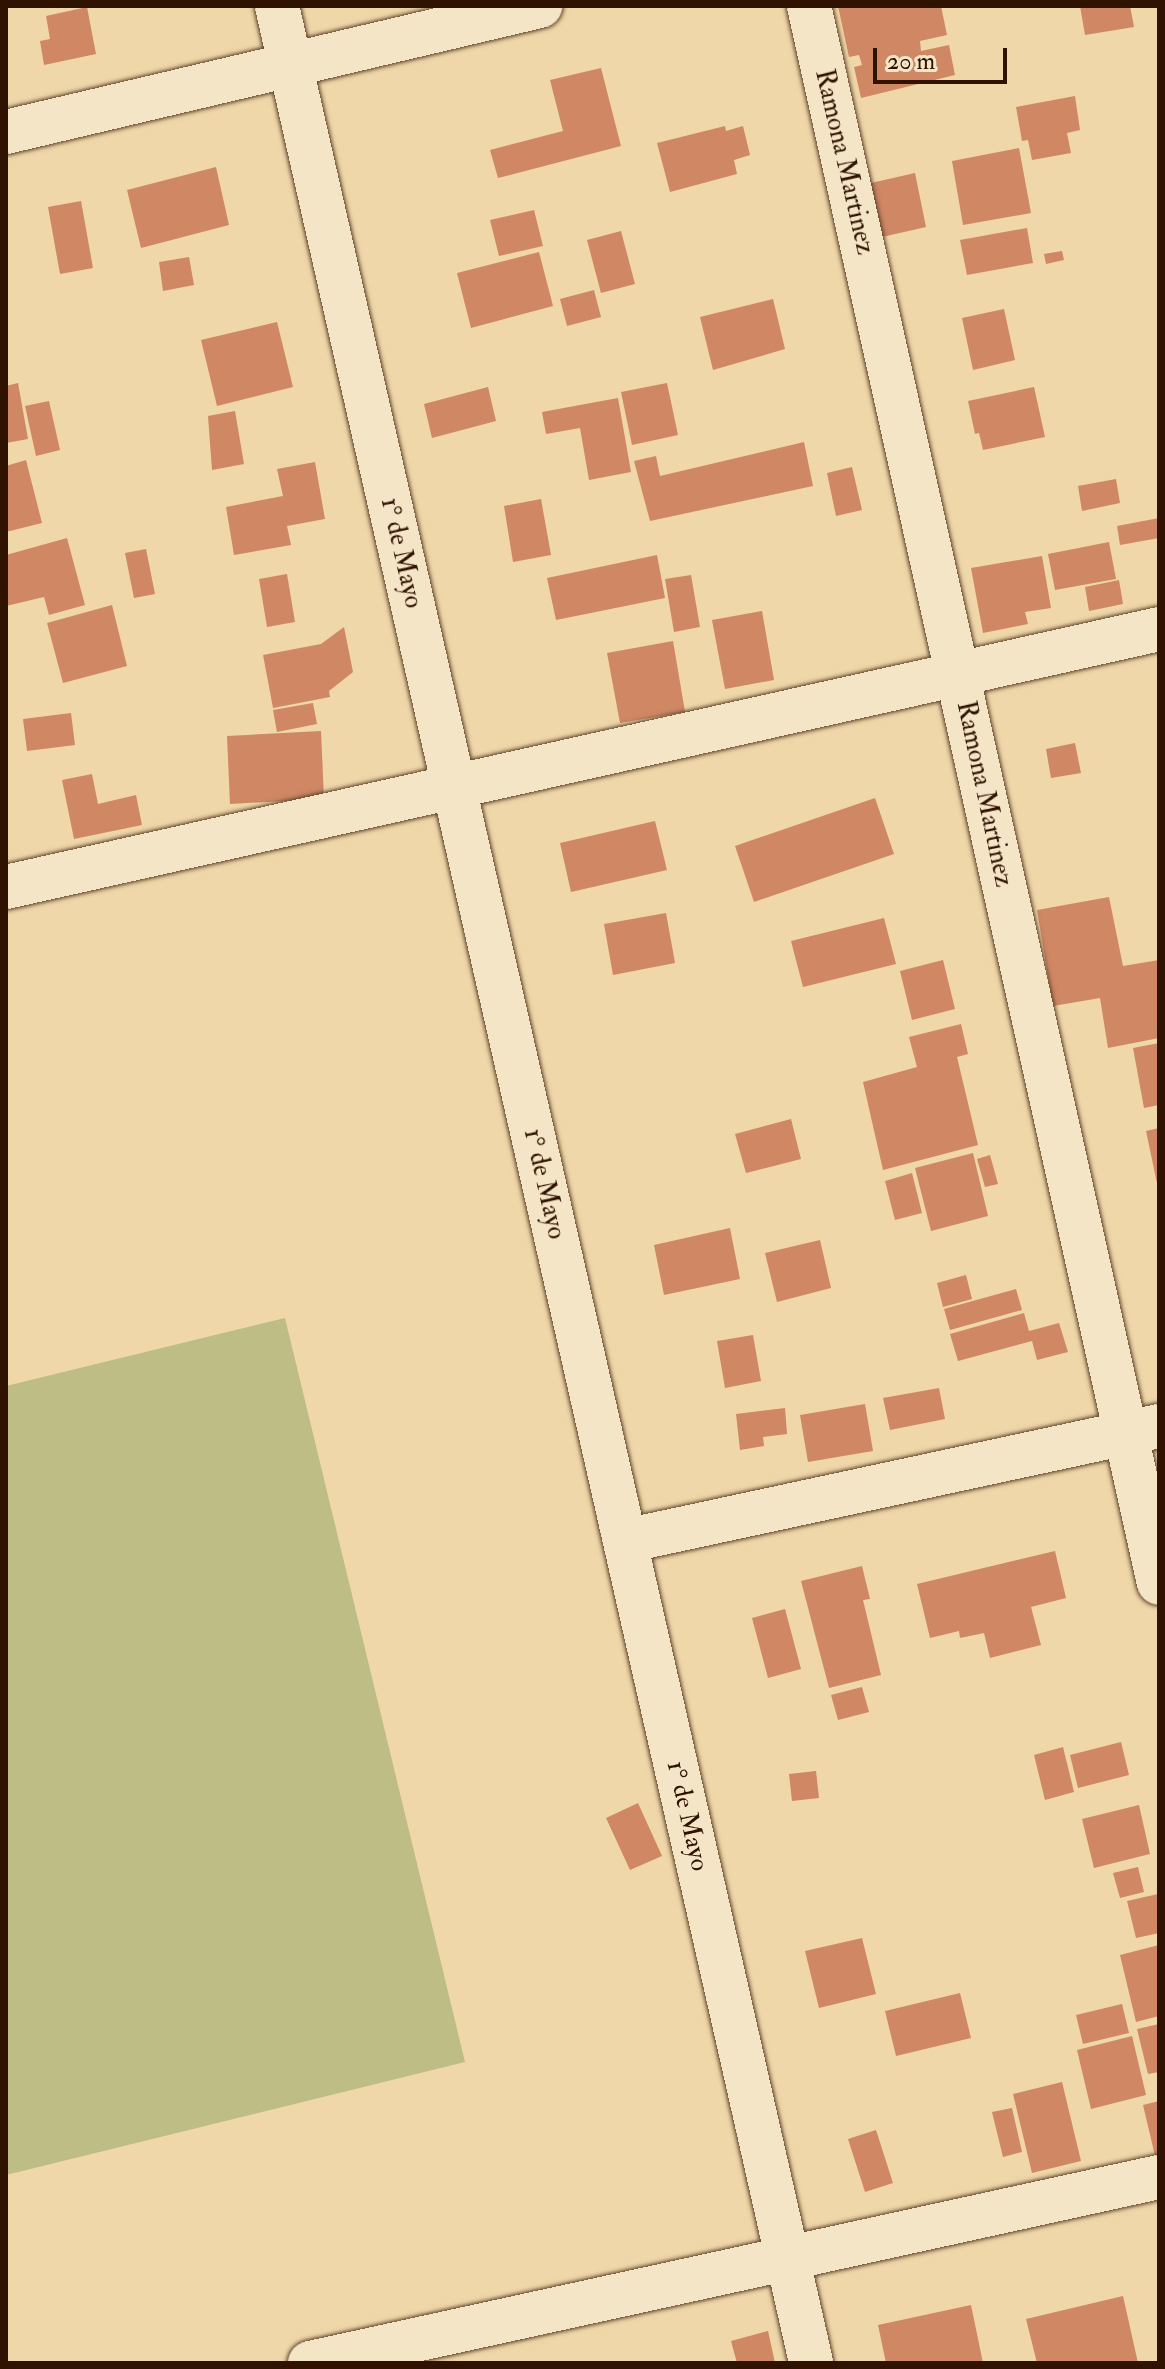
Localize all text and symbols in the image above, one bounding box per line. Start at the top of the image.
scale bar [877,32,1011,82]
text: 20 m [887,46,935,77]
street label: Ramona Martinez [808,66,880,258]
street label: 1° de Mayo [373,495,429,611]
street label: Ramona Martinez [949,698,1019,890]
street label: 1° de Mayo [516,1126,572,1242]
street label: 1° de Mayo [659,1758,715,1874]

